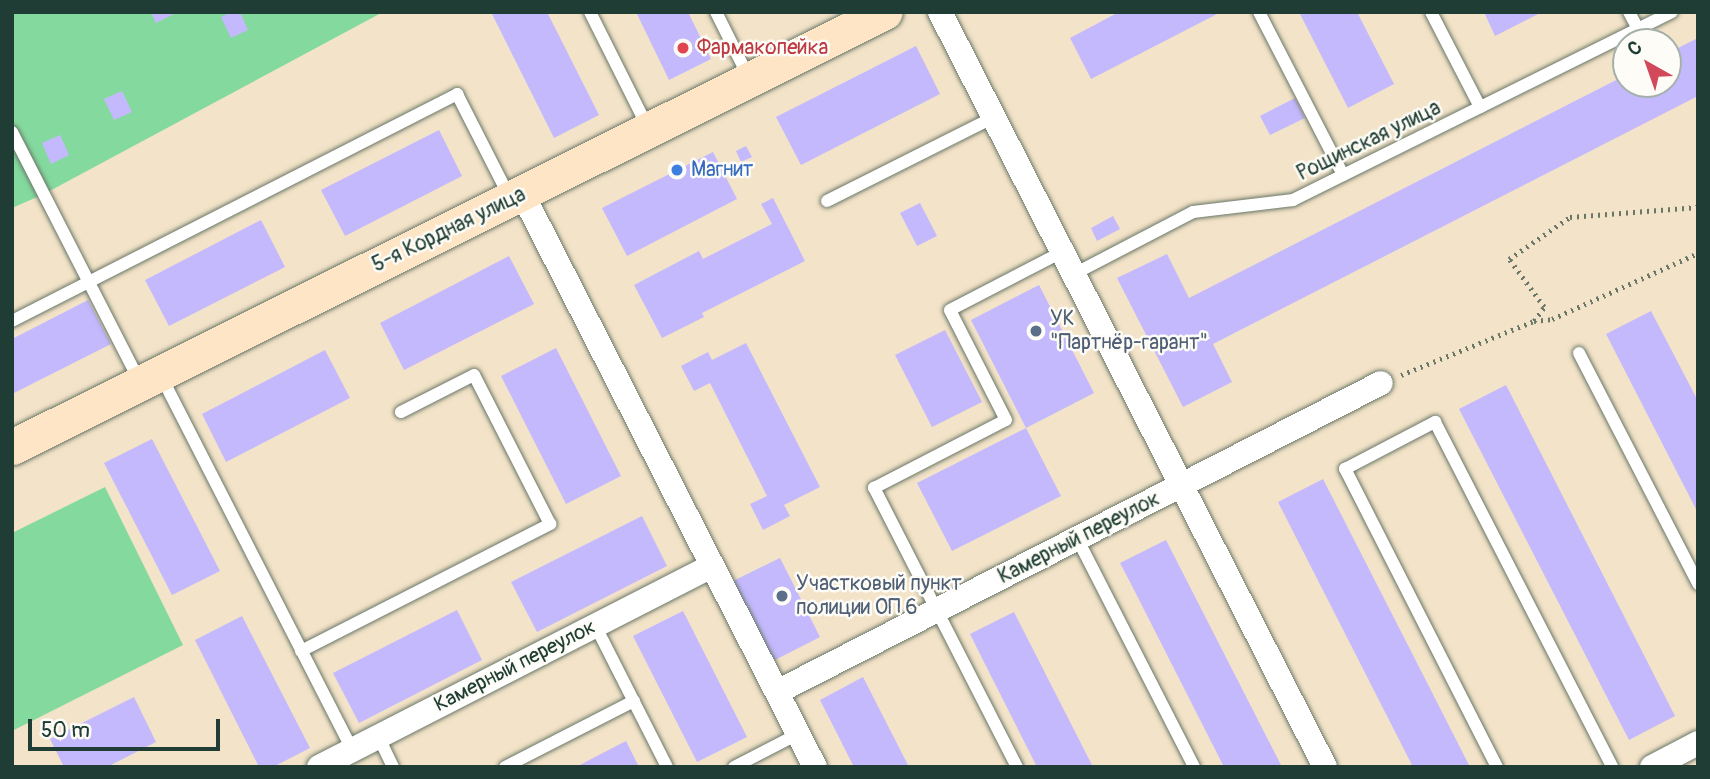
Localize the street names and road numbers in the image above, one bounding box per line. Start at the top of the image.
street label: Рощинская улица [1293,95,1445,187]
street label: 5-я Кордная улица [368,182,530,278]
street label: Камерный переулок [994,486,1164,590]
street label: Камерный переулок [430,614,600,718]

